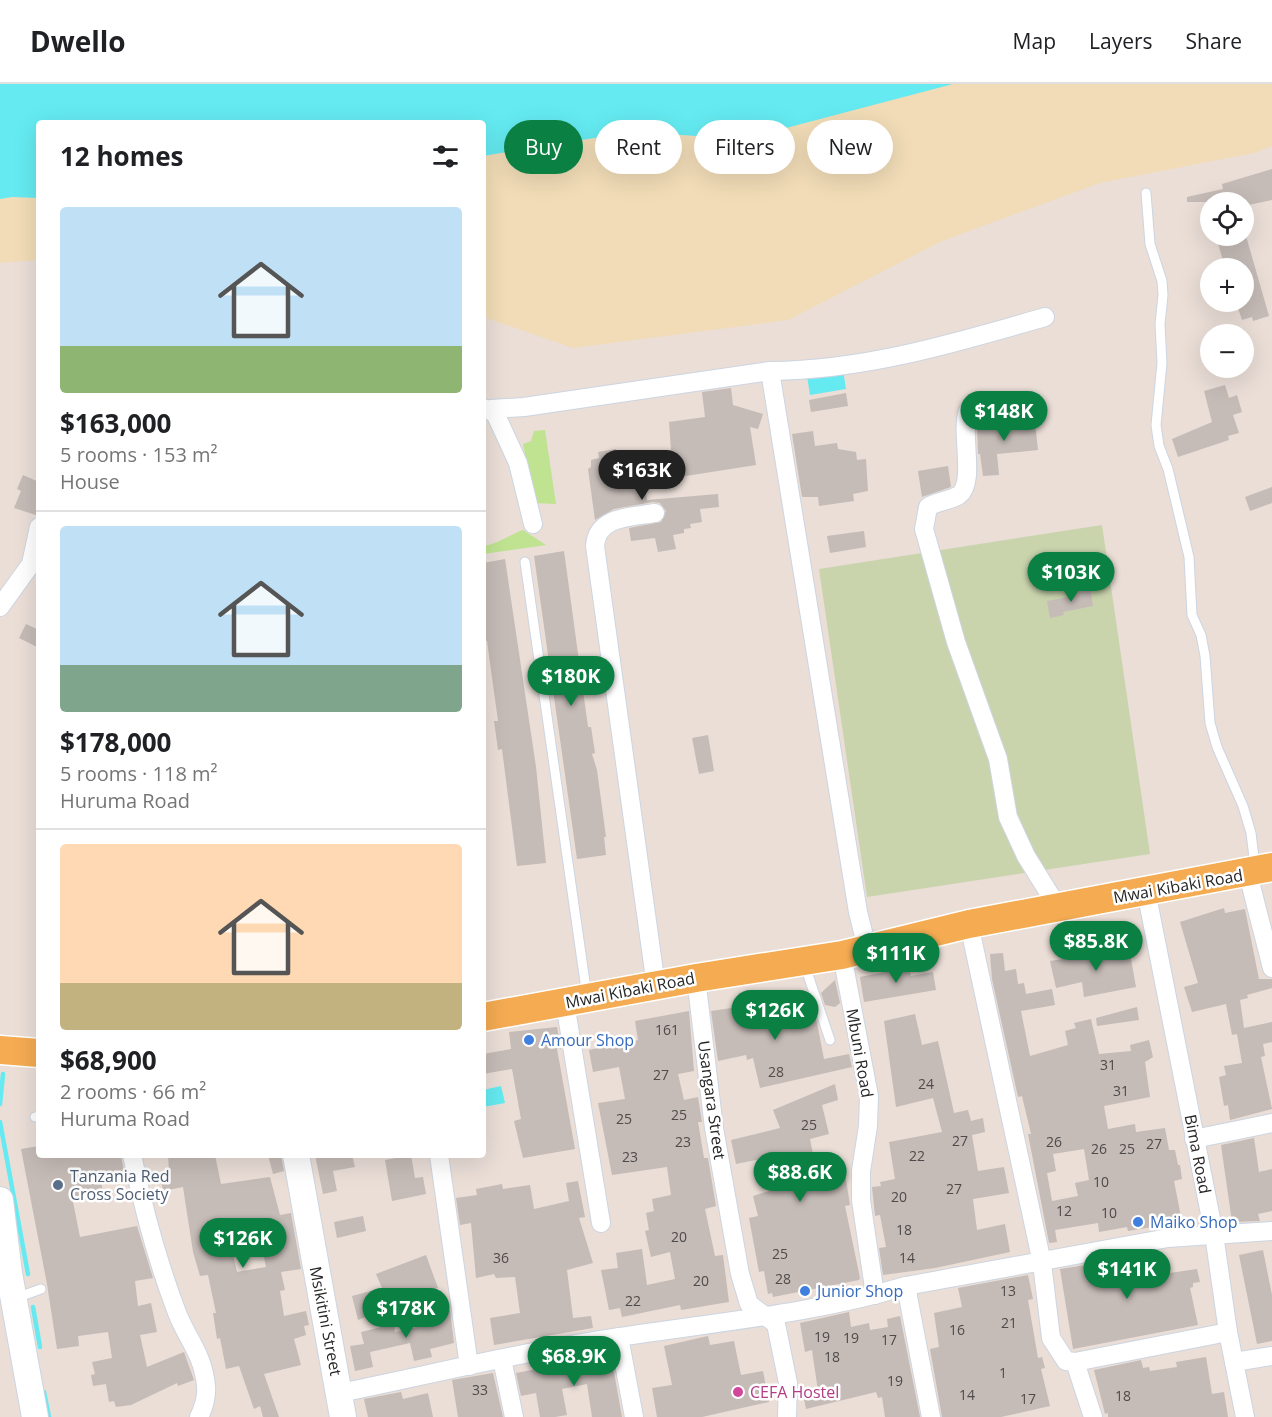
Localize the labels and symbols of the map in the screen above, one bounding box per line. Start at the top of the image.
pin: $148K [962,391,1046,442]
pin: $163K [600,450,684,501]
pin: $103K [1029,552,1113,603]
pin: $180K [529,656,613,707]
street label: Mwai Kibaki Road [1112,864,1244,908]
pin: $85.8K [1047,921,1145,972]
pin: $111K [854,933,938,984]
street label: Mwai Kibaki Road [564,967,696,1013]
pin: $126K [733,990,817,1041]
street label: Mbuni Road [841,1007,879,1099]
house number: 161 [655,1020,679,1039]
place label: Amour Shop [541,1029,634,1051]
marker: Amour Shop [522,1033,536,1047]
street label: Usangara Street [693,1039,731,1161]
house number: 31 [1100,1055,1116,1074]
house number: 28 [768,1062,784,1081]
house number: 27 [653,1065,669,1084]
house number: 24 [918,1074,934,1093]
house number: 31 [1113,1081,1129,1100]
house number: 25 [671,1105,687,1124]
house number: 25 [616,1109,632,1128]
street label: Bima Road [1180,1112,1216,1196]
house number: 25 [801,1115,817,1134]
house number: 27 [952,1131,968,1150]
house number: 23 [675,1132,691,1151]
house number: 26 [1046,1132,1062,1151]
house number: 27 [1146,1134,1162,1153]
house number: 26 [1091,1139,1107,1158]
house number: 25 [1119,1139,1135,1158]
house number: 22 [909,1146,925,1165]
house number: 23 [622,1147,638,1166]
pin: $88.6K [751,1152,849,1203]
place label: Tanzania Red Cross Society [70,1165,169,1205]
house number: 10 [1093,1172,1109,1191]
marker: Tanzania Red Cross Society [51,1178,65,1192]
house number: 27 [946,1179,962,1198]
house number: 20 [891,1187,907,1206]
house number: 12 [1056,1201,1072,1220]
house number: 10 [1101,1203,1117,1222]
place label: Maiko Shop [1150,1211,1238,1233]
marker: Maiko Shop [1131,1215,1145,1229]
pin: $126K [201,1218,285,1269]
house number: 18 [896,1220,912,1239]
house number: 20 [671,1227,687,1246]
house number: 25 [772,1244,788,1263]
house number: 36 [493,1248,509,1267]
house number: 14 [899,1248,915,1267]
pin: $141K [1085,1249,1169,1300]
street label: Msikitini Street [305,1264,347,1378]
house number: 28 [775,1269,791,1288]
house number: 20 [693,1271,709,1290]
place label: Junior Shop [815,1280,903,1302]
house number: 13 [1000,1281,1016,1300]
marker: Junior Shop [798,1284,812,1298]
pin: $178K [364,1288,448,1339]
house number: 22 [625,1291,641,1310]
house number: 21 [1001,1313,1017,1332]
house number: 16 [949,1320,965,1339]
house number: 19 [814,1327,830,1346]
house number: 19 [843,1328,859,1347]
house number: 17 [881,1330,897,1349]
pin: $68.9K [525,1336,623,1387]
house number: 18 [824,1347,840,1366]
house number: 1 [999,1363,1007,1382]
house number: 19 [887,1371,903,1390]
house number: 33 [472,1380,488,1399]
place label: CEFA Hostel [750,1381,839,1403]
marker: CEFA Hostel [731,1385,745,1399]
house number: 14 [959,1385,975,1404]
house number: 18 [1115,1386,1131,1405]
house number: 17 [1020,1389,1036,1408]

